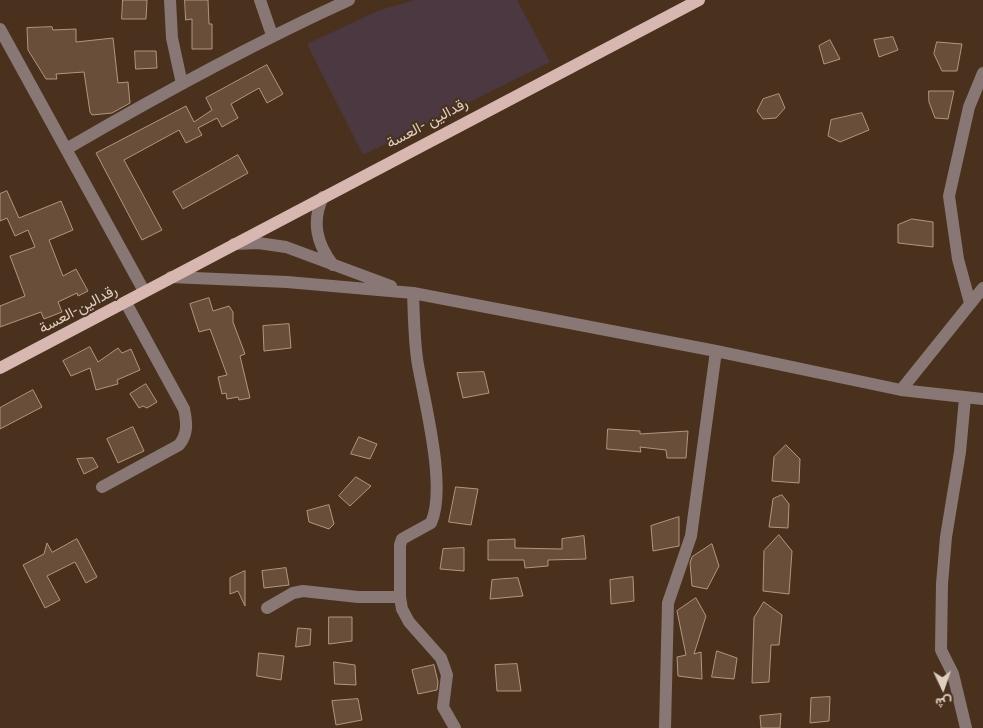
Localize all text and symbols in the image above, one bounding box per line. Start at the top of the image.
street label: رقدالين -العسة [383,94,471,152]
street label: رقدالين-العسة [36,281,120,337]
north arrow [918,663,968,713]
text: ش [935,695,953,712]

